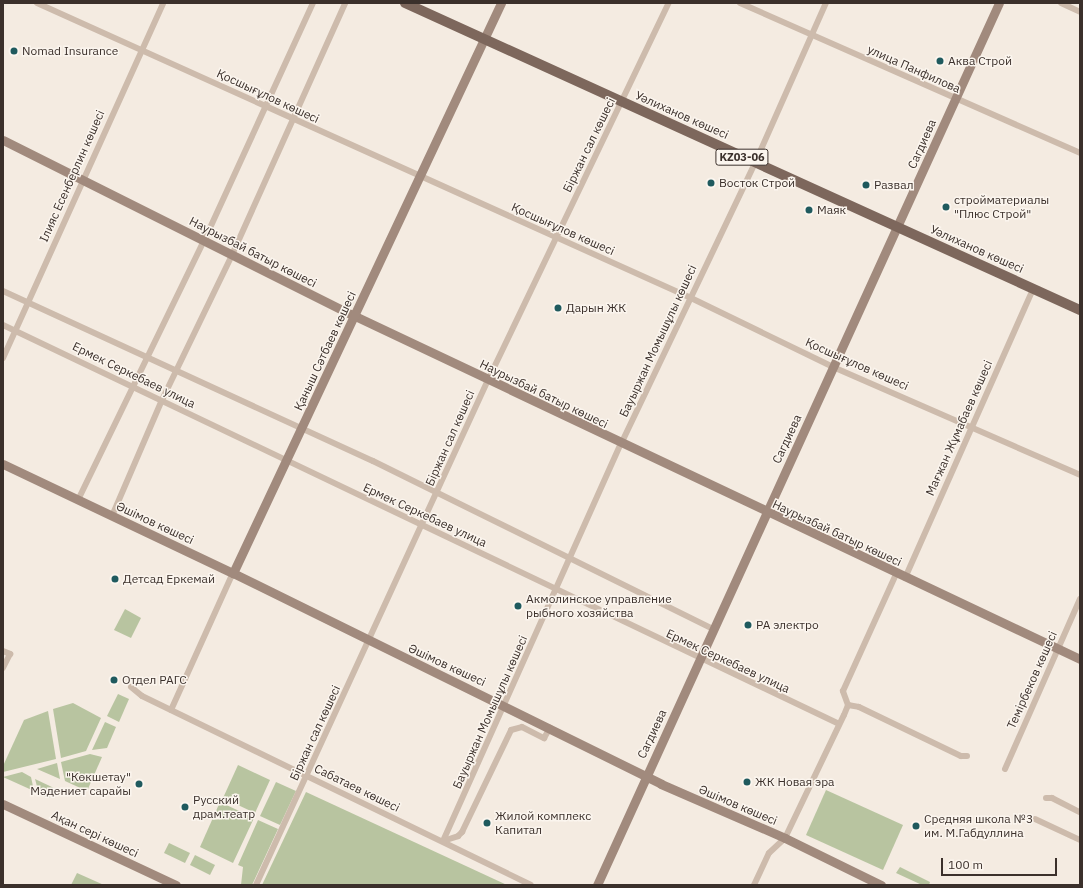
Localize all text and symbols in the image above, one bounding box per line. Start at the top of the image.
street label: улица Панфилова [865,42,963,96]
place label: Nomad Insurance [22,44,118,58]
marker: Nomad Insurance [9,46,19,56]
place label: Аква Строй [948,54,1012,68]
marker: Аква Строй [935,56,945,66]
street label: Қосшығұлов көшесі [214,66,322,126]
street label: Уәлиханов көшесі [633,88,731,142]
street label: Біржан сал көшесі [560,95,618,195]
street label: Ілияс Есенберлин көшесі [36,108,108,244]
street label: Сагдиева [905,117,939,171]
road number: KZ03-06 [715,148,769,166]
place label: Восток Строй [719,176,795,190]
marker: Восток Строй [706,178,716,188]
place label: Развал [874,178,914,192]
marker: Развал [861,180,871,190]
place label: стройматериалы "Плюс Строй" [954,193,1049,221]
street label: Қосшығұлов көшесі [509,200,617,258]
marker: стройматериалы "Плюс Строй" [941,202,951,212]
place label: Маяк [817,203,846,217]
marker: Маяк [804,205,814,215]
street label: Наурызбай батыр көшесі [187,214,319,290]
street label: Уәлиханов көшесі [928,222,1026,276]
street label: Бауыржан Момышұлы көшесі [616,263,700,419]
street label: Қаныш Сәтбаев көшесі [291,289,359,413]
place label: Дарын ЖК [566,301,626,315]
marker: Дарын ЖК [553,303,563,313]
street label: Қосшығұлов көшесі [803,335,911,393]
street label: Ермек Серкебаев улица [70,339,198,411]
street label: Наурызбай батыр көшесі [477,357,611,431]
street label: Мағжан Жұмабаев көшесі [923,358,995,498]
street label: Біржан сал көшесі [422,388,478,488]
street label: Сагдиева [769,412,805,466]
street label: Ермек Серкебаев улица [361,480,489,550]
street label: Наурызбай батыр көшесі [770,497,904,569]
street label: Әшімов көшесі [114,499,196,547]
place label: Детсад Еркемай [123,572,215,586]
marker: Детсад Еркемай [110,574,120,584]
place label: Акмолинское управление рыбного хозяйства [526,592,672,620]
marker: Акмолинское управление рыбного хозяйства [513,601,523,611]
place label: РА электро [756,618,819,632]
marker: РА электро [743,620,753,630]
street label: Ермек Серкебаев улица [664,626,792,696]
street label: Темірбеков көшесі [1004,629,1060,731]
street label: Бауыржан Момышұлы көшесі [450,633,530,791]
street label: Әшімов көшесі [406,641,488,689]
place label: Отдел РАГС [122,673,187,687]
marker: Отдел РАГС [109,675,119,685]
street label: Біржан сал көшесі [287,683,343,783]
street label: Сагдиева [634,707,670,761]
street label: Сабатаев көшесі [312,761,402,815]
place label: "Көкшетау" Мәдениет сарайы [30,770,131,798]
place label: ЖК Новая эра [755,775,835,789]
marker: ЖК Новая эра [742,777,752,787]
marker: "Көкшетау" Мәдениет сарайы [134,779,144,789]
street label: Әшімов көшесі [697,782,779,828]
place label: Русский драм.театр [193,793,255,821]
marker: Русский драм.театр [180,802,190,812]
street label: Ақан сері көшесі [49,808,141,860]
place label: Жилой комплекс Капитал [495,809,591,837]
place label: Средняя школа №3 им. М.Габдуллина [924,812,1033,840]
marker: Жилой комплекс Капитал [482,818,492,828]
marker: Средняя школа №3 им. М.Габдуллина [911,821,921,831]
scale bar [943,850,1059,876]
text: 100 m [948,857,983,872]

